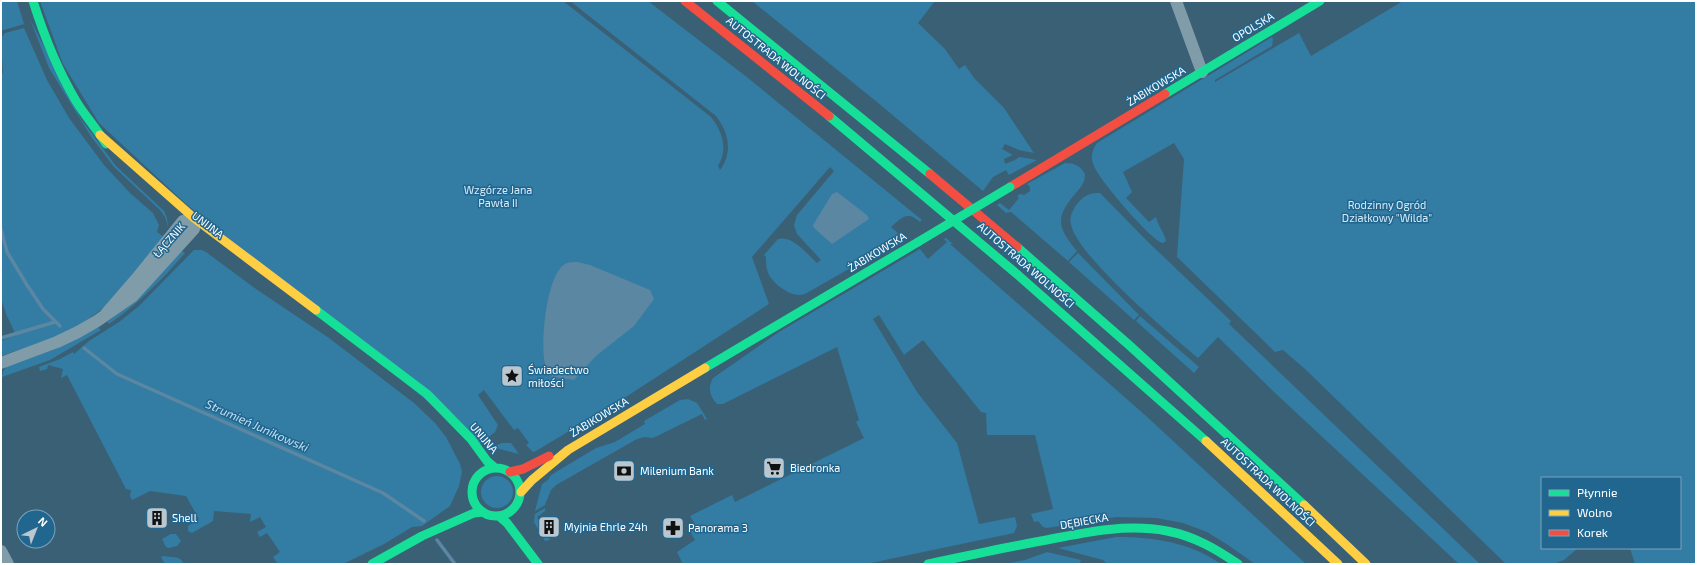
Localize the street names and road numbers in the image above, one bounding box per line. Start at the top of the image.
street label: OPOLSKA [1230,9,1276,44]
street label: AUTOSTRADA WOLNOŚCI [724,14,829,102]
street label: ŻABIKOWSKA [1124,63,1188,108]
street label: UNIJNA [190,208,227,241]
street label: ŁĄCZNIK [150,219,188,260]
street label: AUTOSTRADA WOLNOŚCI [975,219,1077,310]
street label: ŻABIKOWSKA [845,229,909,274]
street label: ŻABIKOWSKA [567,394,631,439]
street label: UNIJNA [468,420,501,456]
street label: AUTOSTRADA WOLNOŚCI [1219,435,1318,529]
street label: DĘBIECKA [1059,510,1109,531]

